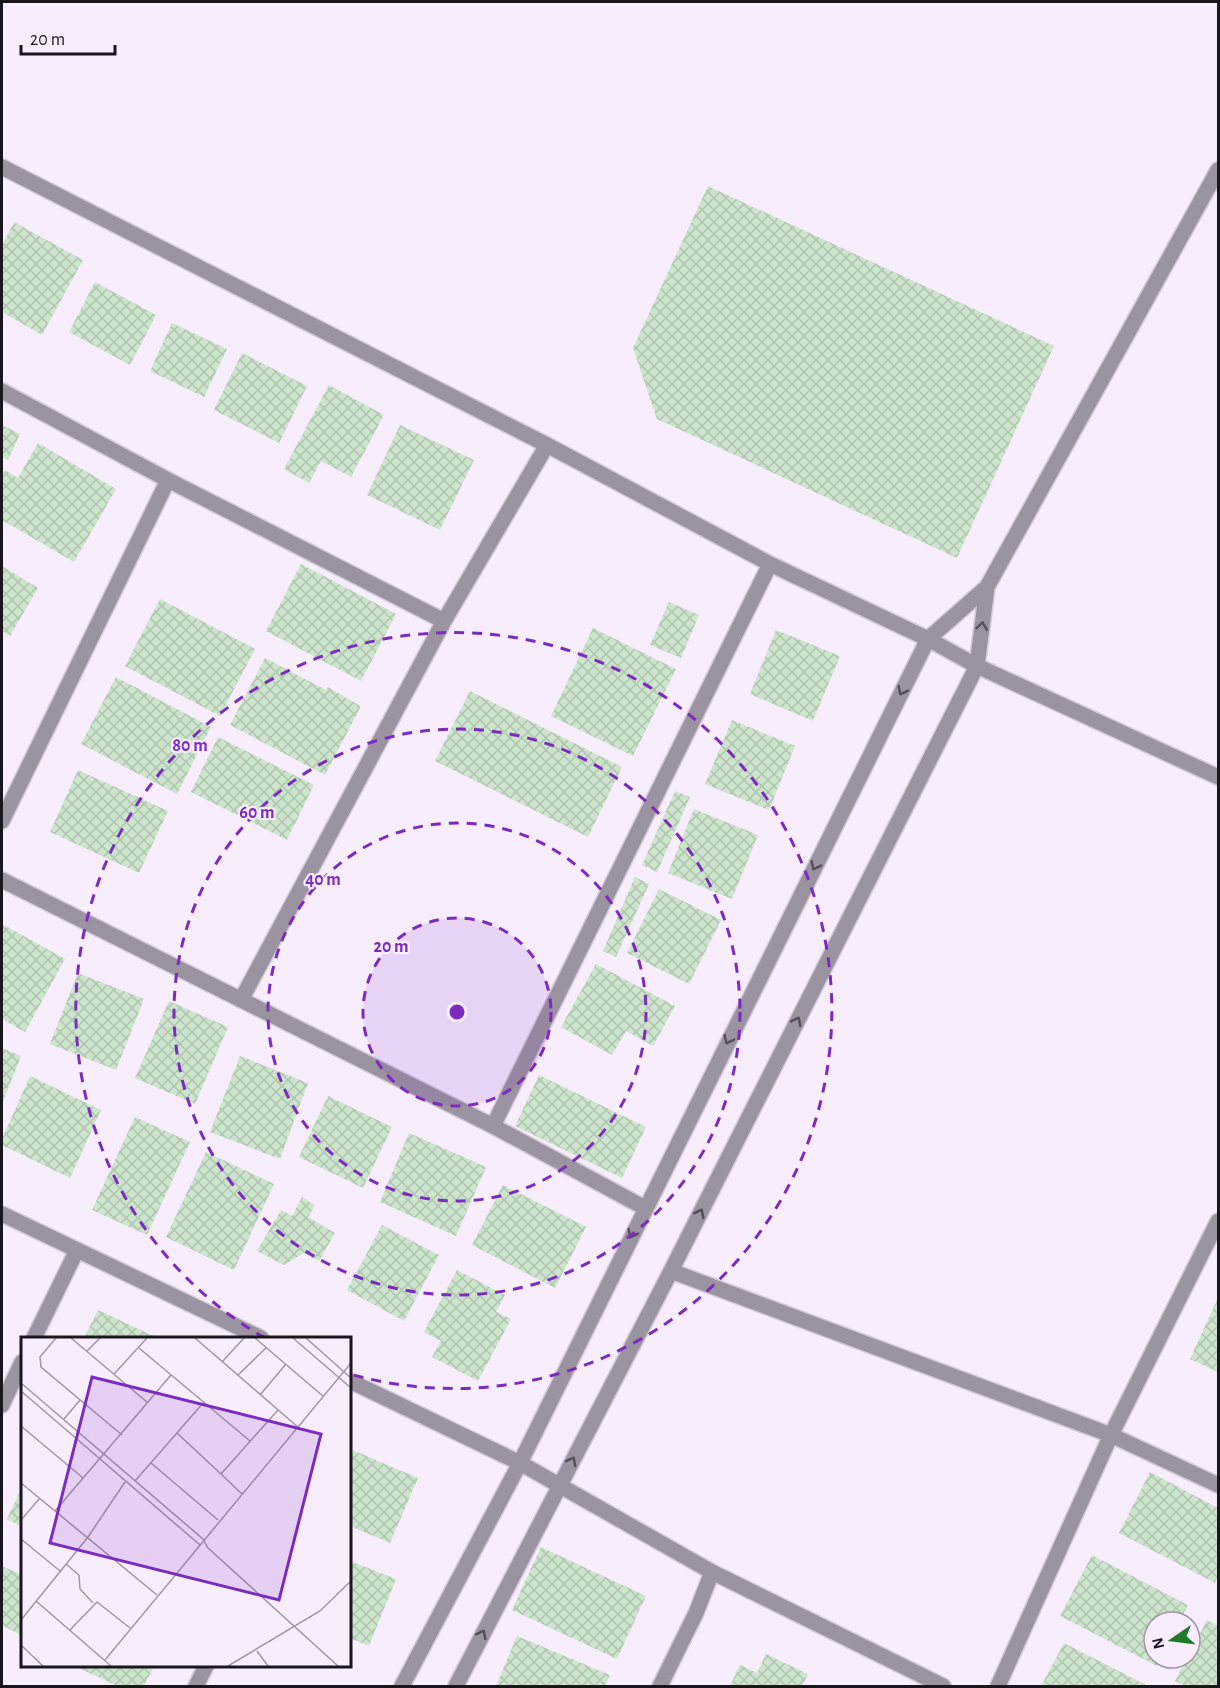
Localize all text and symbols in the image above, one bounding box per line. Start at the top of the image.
scale bar [21,18,116,56]
text: 20 m [30,31,65,49]
one-way arrow [975,622,988,631]
one-way arrow [898,685,909,695]
text: 80 m [172,737,208,755]
text: 60 m [239,804,275,822]
one-way arrow [811,859,822,870]
text: 40 m [305,871,341,889]
text: 20 m [373,938,409,956]
centre of rings [447,1002,467,1022]
one-way arrow [790,1016,802,1027]
one-way arrow [724,1034,736,1045]
one-way arrow [693,1209,704,1220]
one-way arrow [628,1227,640,1238]
inset map [21,1337,351,1667]
one-way arrow [565,1457,576,1467]
north arrow [1142,1610,1202,1670]
one-way arrow [475,1630,487,1641]
text: N [1149,1636,1168,1651]

